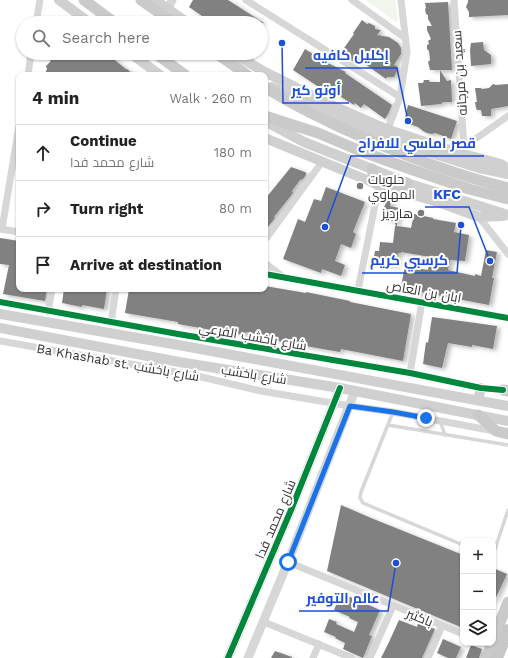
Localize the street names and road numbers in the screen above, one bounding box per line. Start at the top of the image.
street label: سعيد بن مرجانه [449,30,470,116]
street label: ابان بن العاص [385,278,462,305]
street label: شارع باخشب الفرعي [197,320,308,356]
street label: Ba Khashab st. شارع باخشب [35,341,200,385]
street label: شارع باخشب [220,362,288,388]
street label: شارع محمد فدا [252,477,300,561]
street label: باكثير [404,605,435,629]

